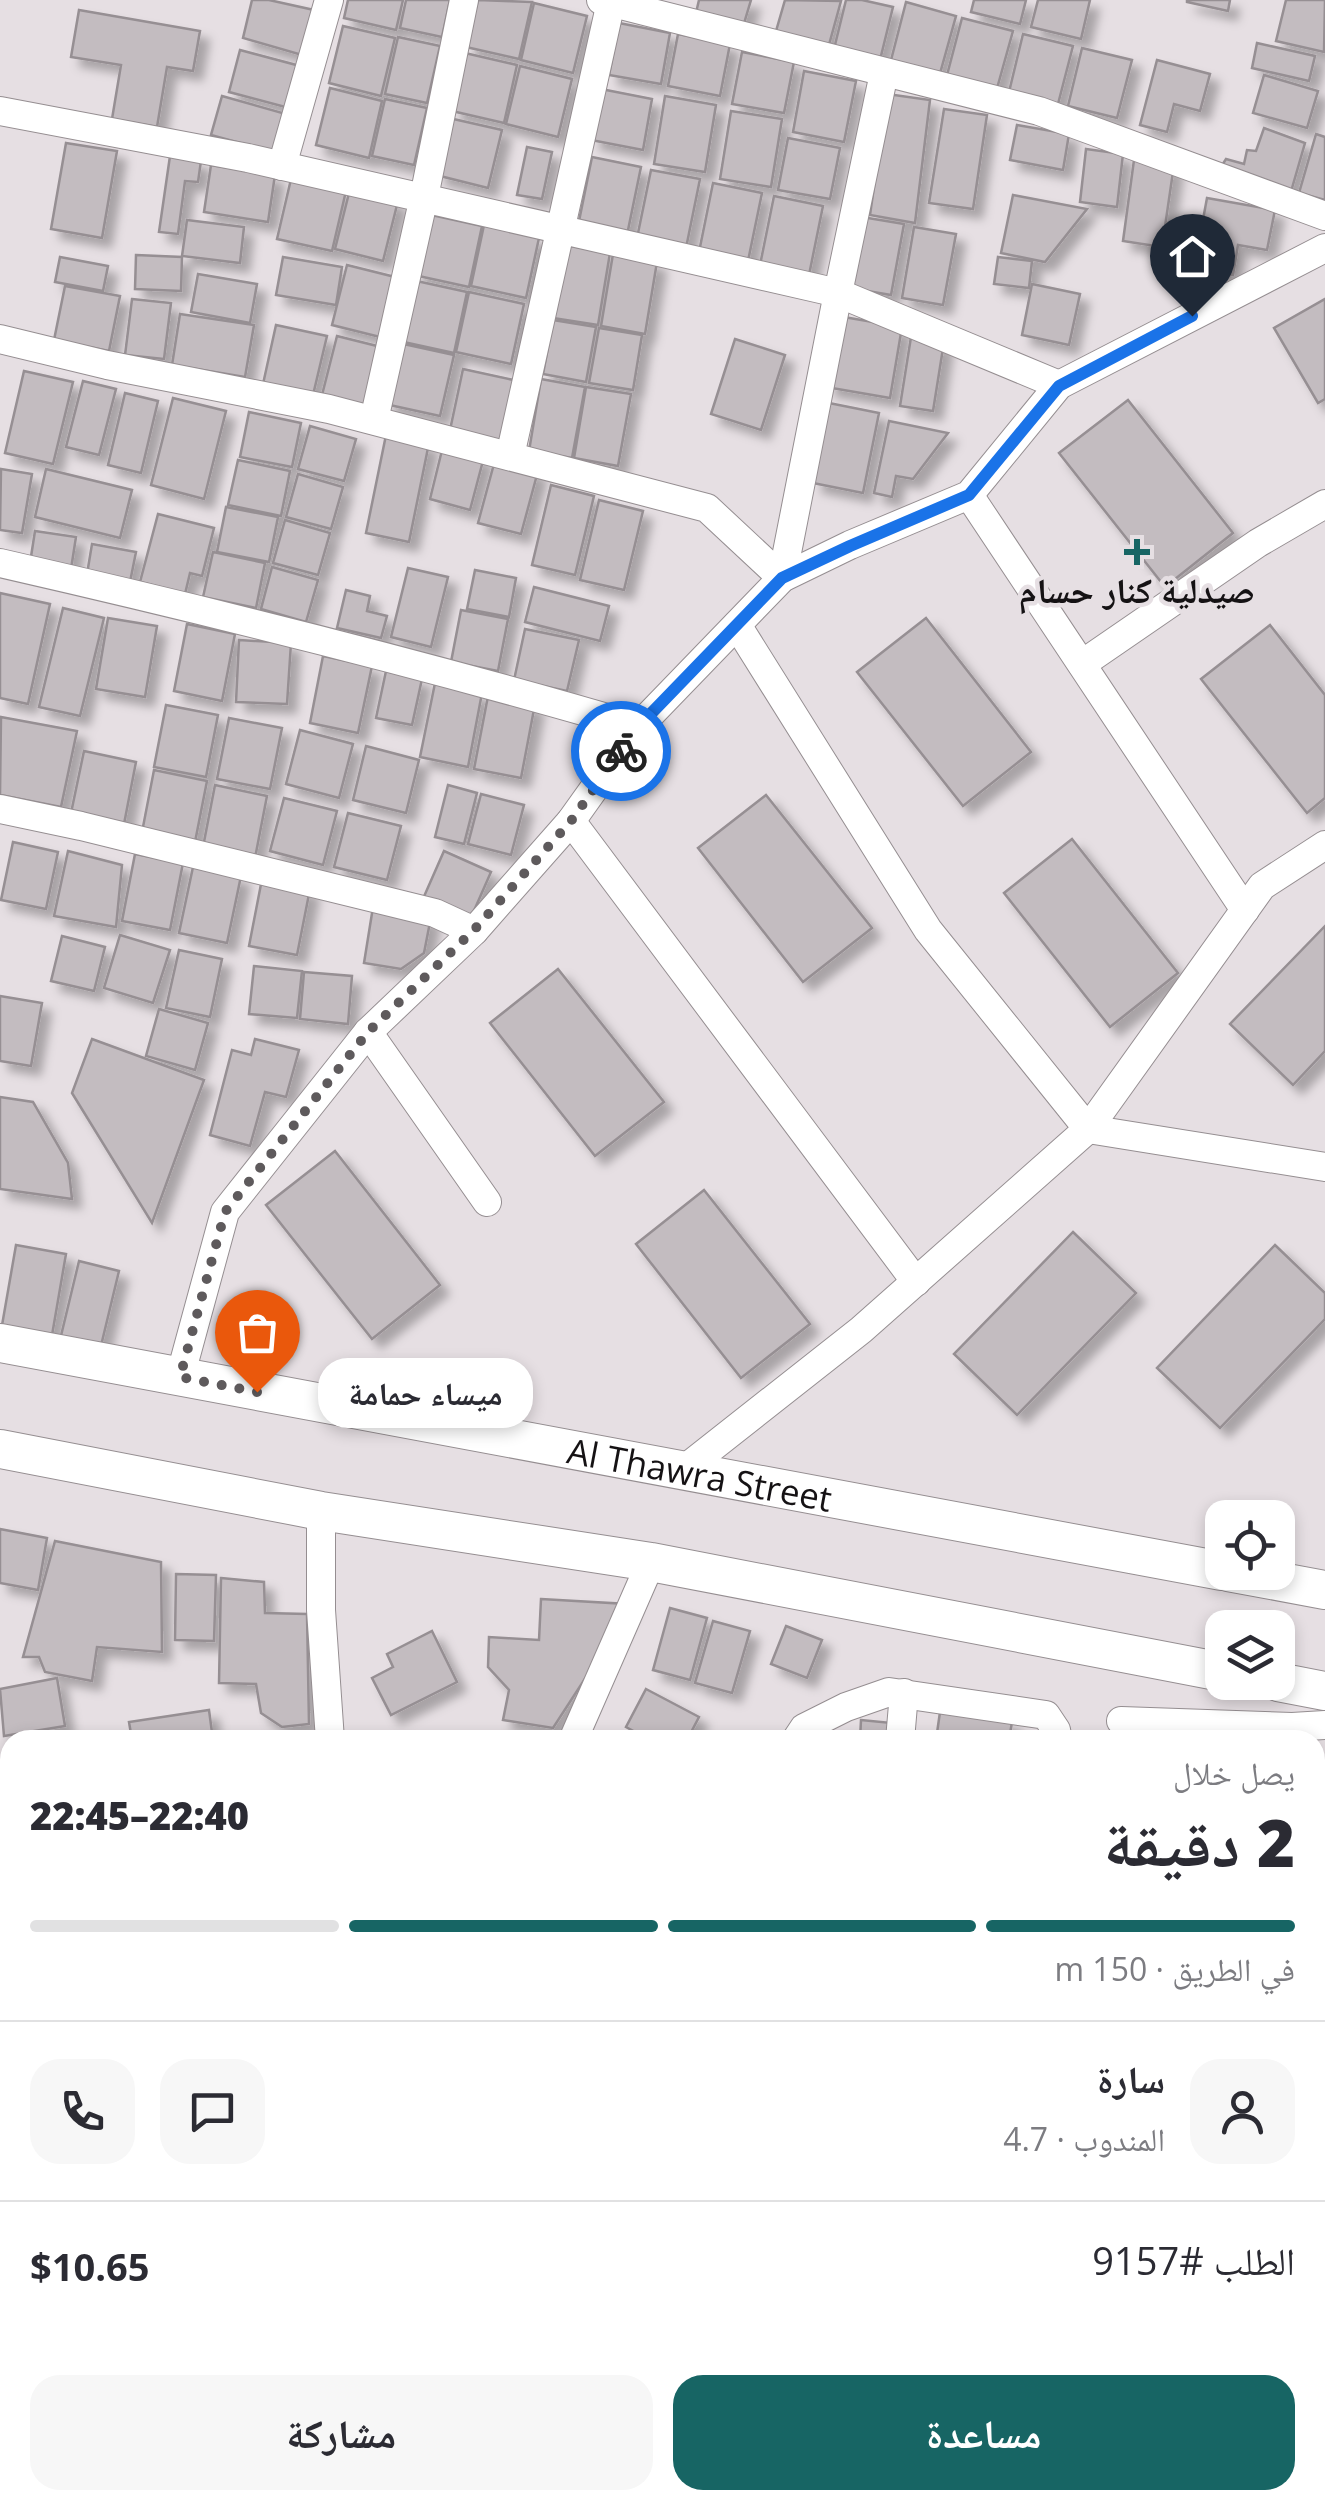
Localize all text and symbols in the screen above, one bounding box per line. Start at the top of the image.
pin [1150,214,1235,317]
icon: home [1165,229,1220,284]
marker: صيدلية كنار حسام [1126,541,1148,563]
place label: صيدلية كنار حسام [1019,566,1255,615]
courier [571,701,671,801]
icon: bike [594,724,649,779]
pin [215,1290,300,1393]
icon: bag [230,1305,285,1360]
callout: ميساء حمامة [317,1357,532,1427]
text: ميساء حمامة [348,1371,503,1414]
street label: Al Thawra Street [564,1426,836,1521]
map controls [1205,1500,1295,1700]
button: locate [1205,1500,1295,1590]
button: layers [1205,1610,1295,1700]
text: يصل خلال [1173,1751,1295,1794]
text: 22:40–22:45 [30,1789,249,1841]
text: 2 دقيقة [1104,1798,1295,1886]
text: في الطريق · 150 m [1054,1947,1295,1990]
text: سارة [1097,2052,1165,2104]
button: phone [30,2059,135,2164]
button: chat [160,2059,265,2164]
button: person [1190,2059,1295,2164]
text: المندوب · 4.7 [1003,2117,1165,2160]
text: الطلب #9157 [1092,2234,1295,2286]
text: $10.65 [30,2240,149,2292]
button: مشاركة [30,2375,653,2490]
button: مساعدة [673,2375,1295,2490]

